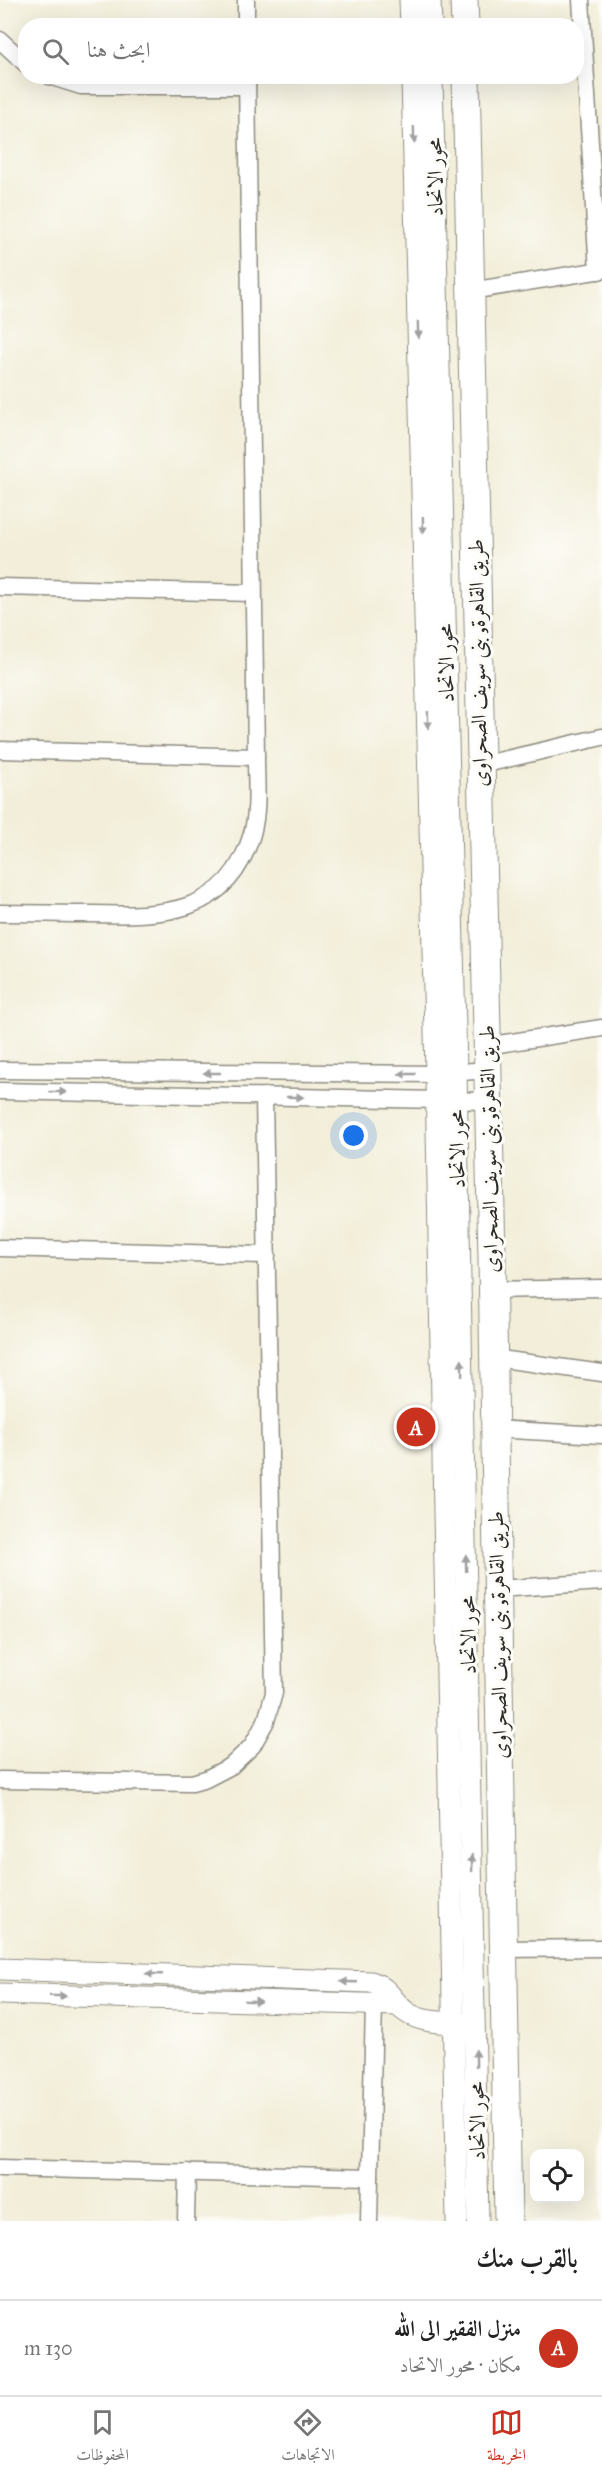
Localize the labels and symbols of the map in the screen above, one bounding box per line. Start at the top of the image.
one-way arrow [409,125,418,144]
street label: محور الاتحاد [421,137,449,217]
one-way arrow [413,320,423,339]
one-way arrow [418,515,428,534]
street label: طريق القاهرة, بنى سويف الصحراوى [463,539,494,787]
street label: محور الاتحاد [432,623,460,703]
one-way arrow [423,710,432,729]
street label: طريق القاهرة, بنى سويف الصحراوى [474,1025,505,1273]
one-way arrow [203,1068,222,1077]
one-way arrow [398,1069,417,1079]
one-way arrow [49,1087,68,1097]
one-way arrow [286,1092,305,1102]
street label: محور الاتحاد [443,1109,471,1189]
your location [339,1121,368,1150]
one-way arrow [457,1358,467,1377]
pin: A [396,1404,436,1450]
street label: طريق القاهرة, بنى سويف الصحراوى [483,1511,514,1759]
one-way arrow [461,1553,471,1572]
street label: محور الاتحاد [454,1595,482,1675]
one-way arrow [468,1853,477,1872]
one-way arrow [145,1970,164,1979]
one-way arrow [340,1977,359,1986]
one-way arrow [49,1991,68,2001]
one-way arrow [244,1996,263,2006]
one-way arrow [471,2048,481,2067]
street label: محور الاتحاد [463,2081,491,2161]

